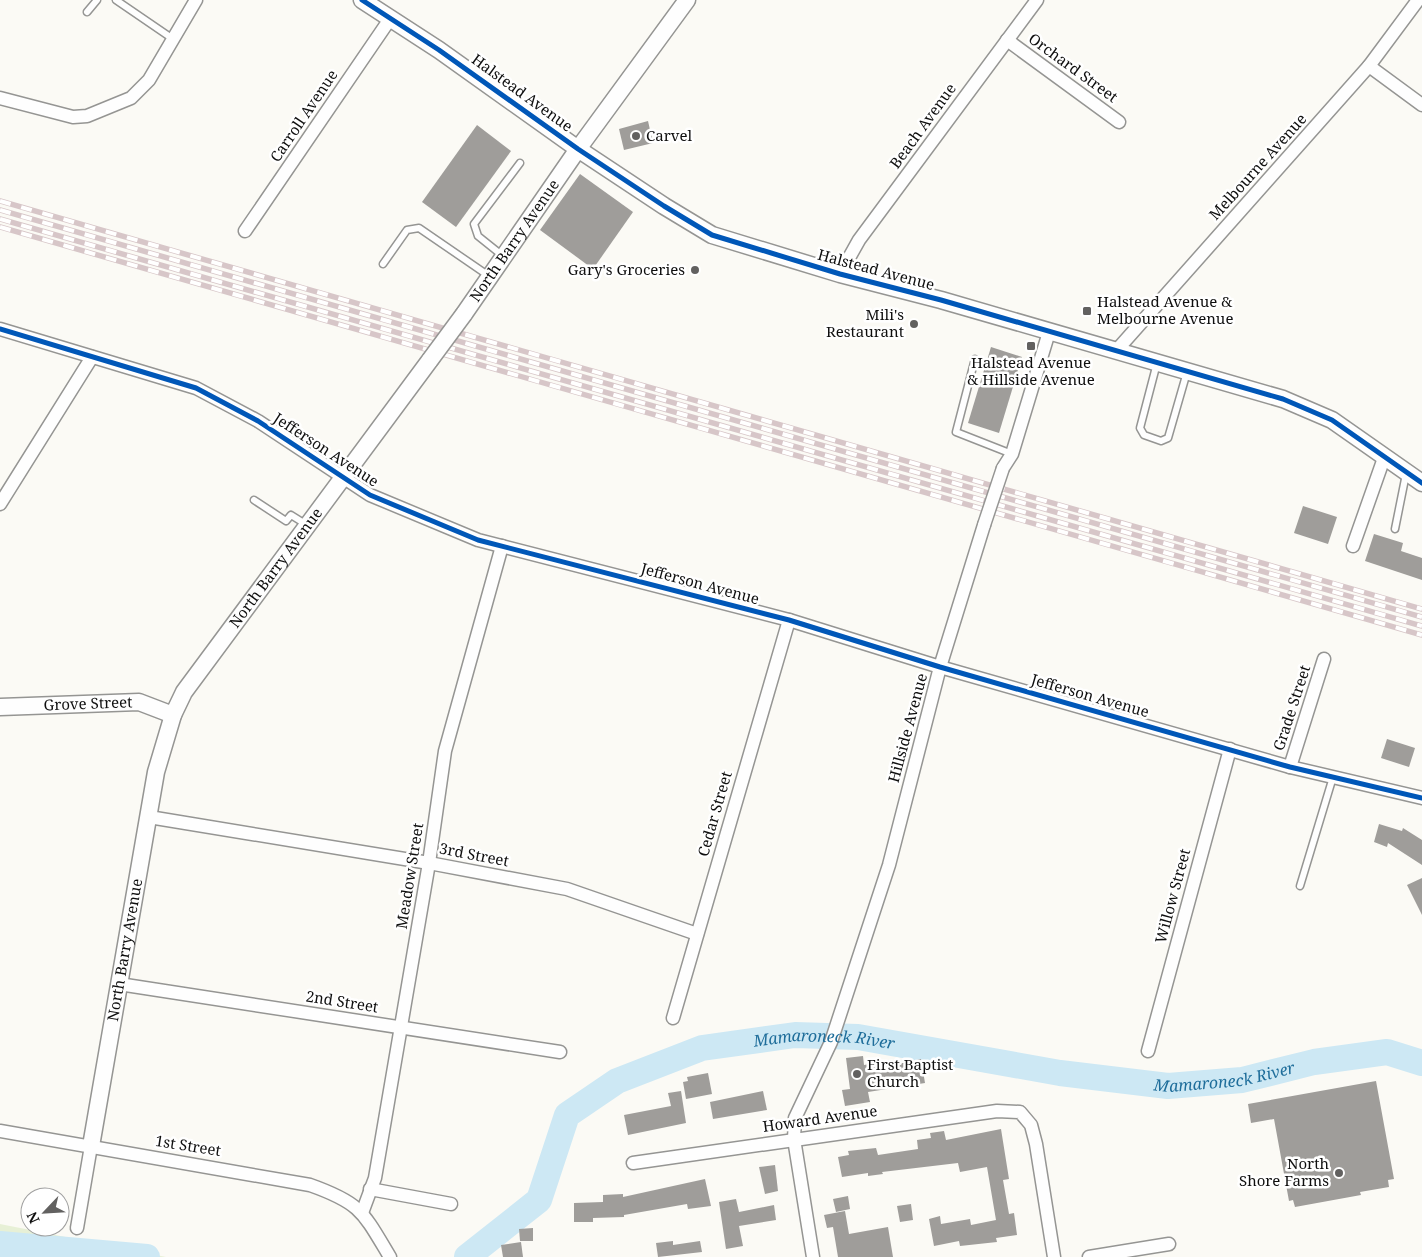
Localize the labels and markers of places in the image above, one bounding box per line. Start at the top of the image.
place label: Carvel [646,125,692,145]
marker: Carvel [630,130,642,142]
place label: Gary's Groceries [568,259,685,279]
marker: Gary's Groceries [689,264,701,276]
place label: Halstead Avenue & Melbourne Avenue [1097,291,1233,328]
place label: Mili's Restaurant [826,304,904,341]
marker: Halstead Avenue & Melbourne Avenue [1081,305,1093,317]
marker: Mili's Restaurant [908,318,920,330]
marker: Halstead Avenue & Hillside Avenue [1025,340,1037,352]
place label: Halstead Avenue & Hillside Avenue [967,352,1095,389]
place label: First Baptist Church [867,1054,953,1091]
marker: First Baptist Church [851,1068,863,1080]
place label: North Shore Farms [1239,1153,1329,1190]
marker: North Shore Farms [1333,1167,1345,1179]

